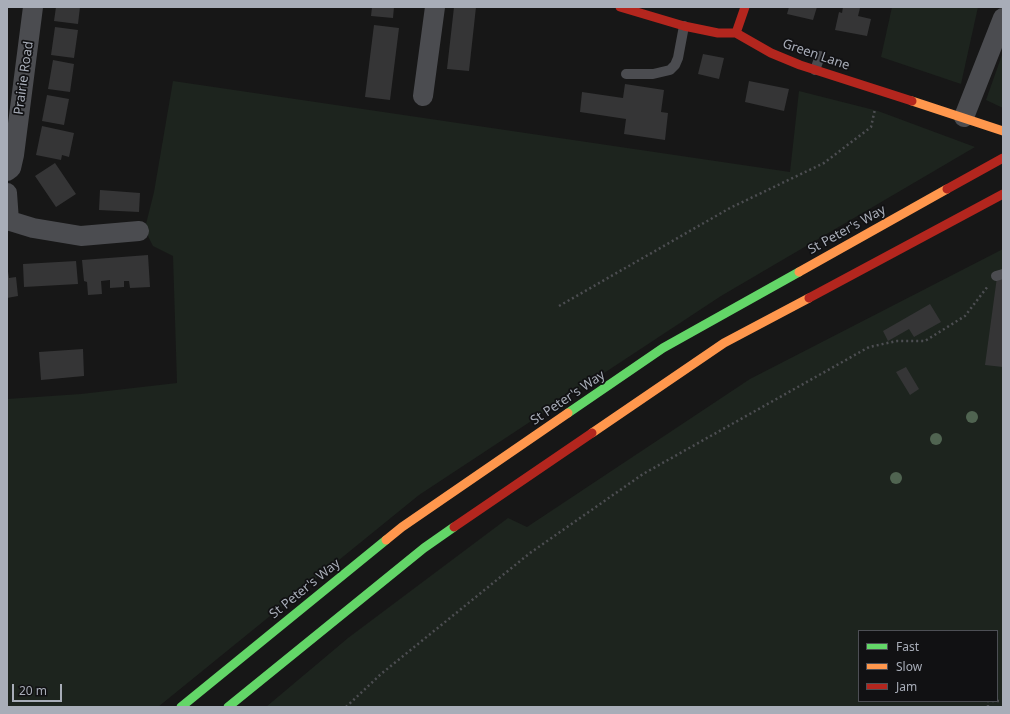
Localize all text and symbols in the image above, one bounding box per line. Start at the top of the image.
street label: Green Lane [780,36,852,74]
street label: Prairie Road [11,40,37,116]
street label: St Peter's Way [806,202,888,258]
street label: St Peter's Way [528,367,608,429]
street label: St Peter's Way [267,556,343,622]
legend [858,630,998,702]
text: Fast [896,638,919,655]
text: Slow [896,658,922,675]
scale bar [14,676,64,702]
text: Jam [896,678,917,695]
text: 20 m [19,682,47,699]

